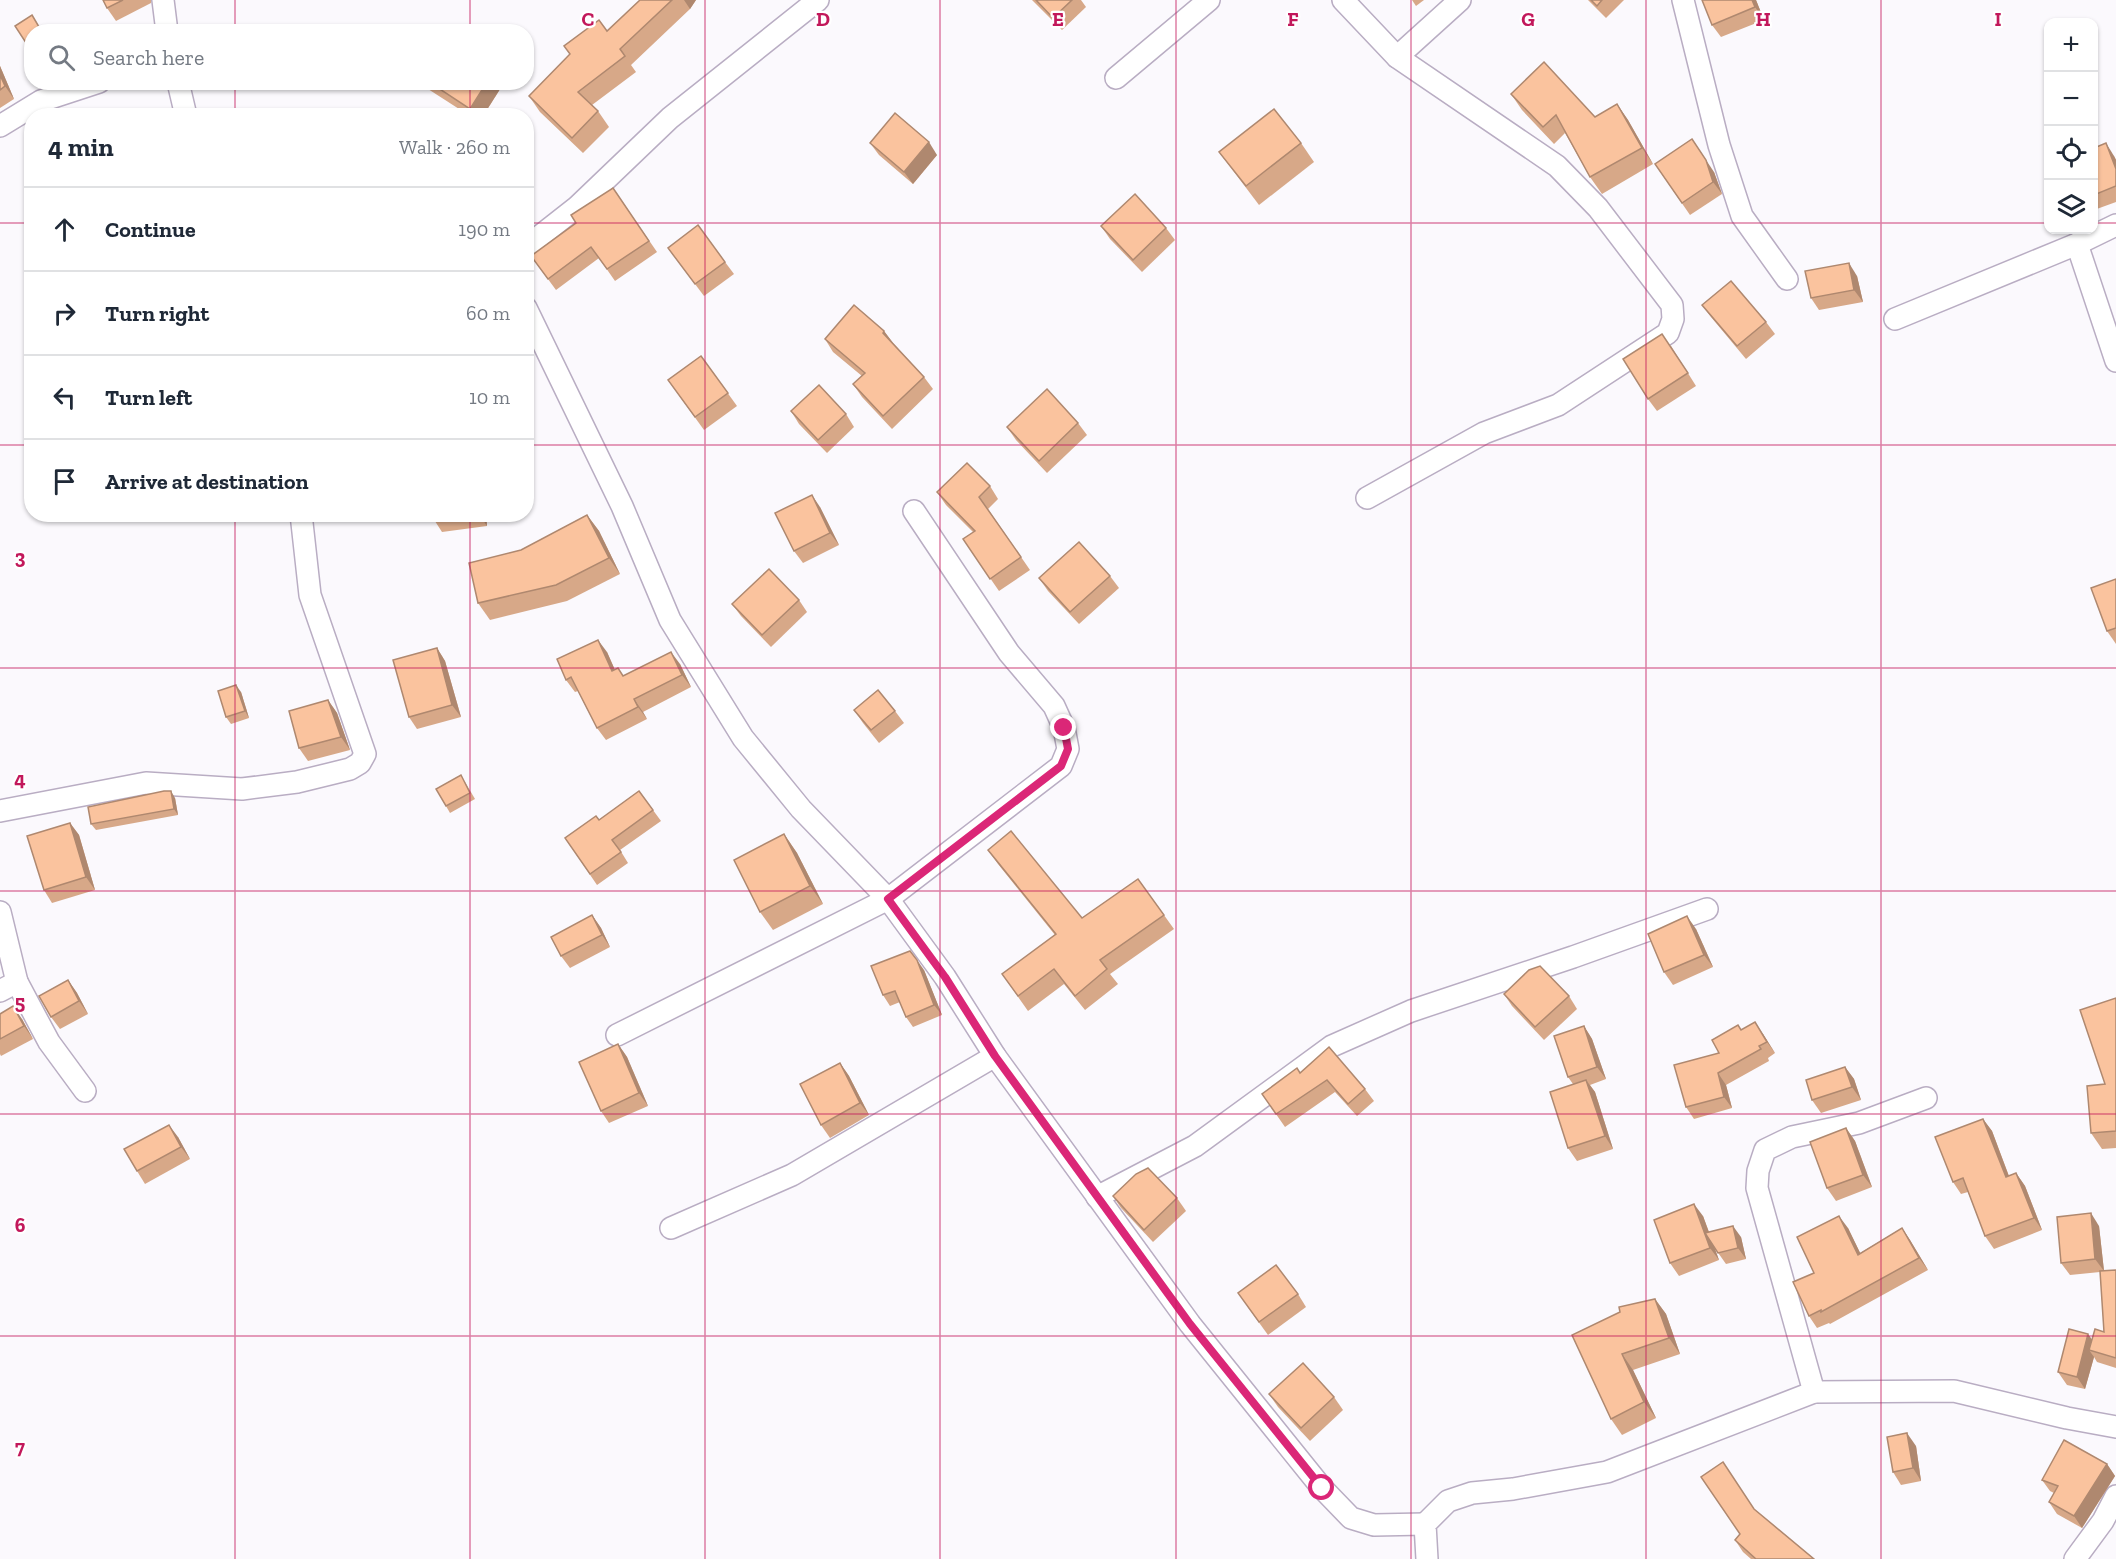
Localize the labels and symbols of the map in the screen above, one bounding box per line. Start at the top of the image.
text: C [582,7,595,31]
text: D [816,7,830,31]
text: E [1052,7,1064,31]
text: F [1287,7,1299,31]
text: G [1521,7,1535,31]
text: H [1755,7,1771,31]
text: I [1994,7,2002,31]
text: 3 [15,545,26,569]
route end [1050,714,1076,740]
text: 4 [14,767,26,791]
text: 5 [15,990,25,1014]
text: 6 [15,1213,26,1237]
text: 7 [15,1435,25,1459]
route start [1308,1474,1334,1500]

